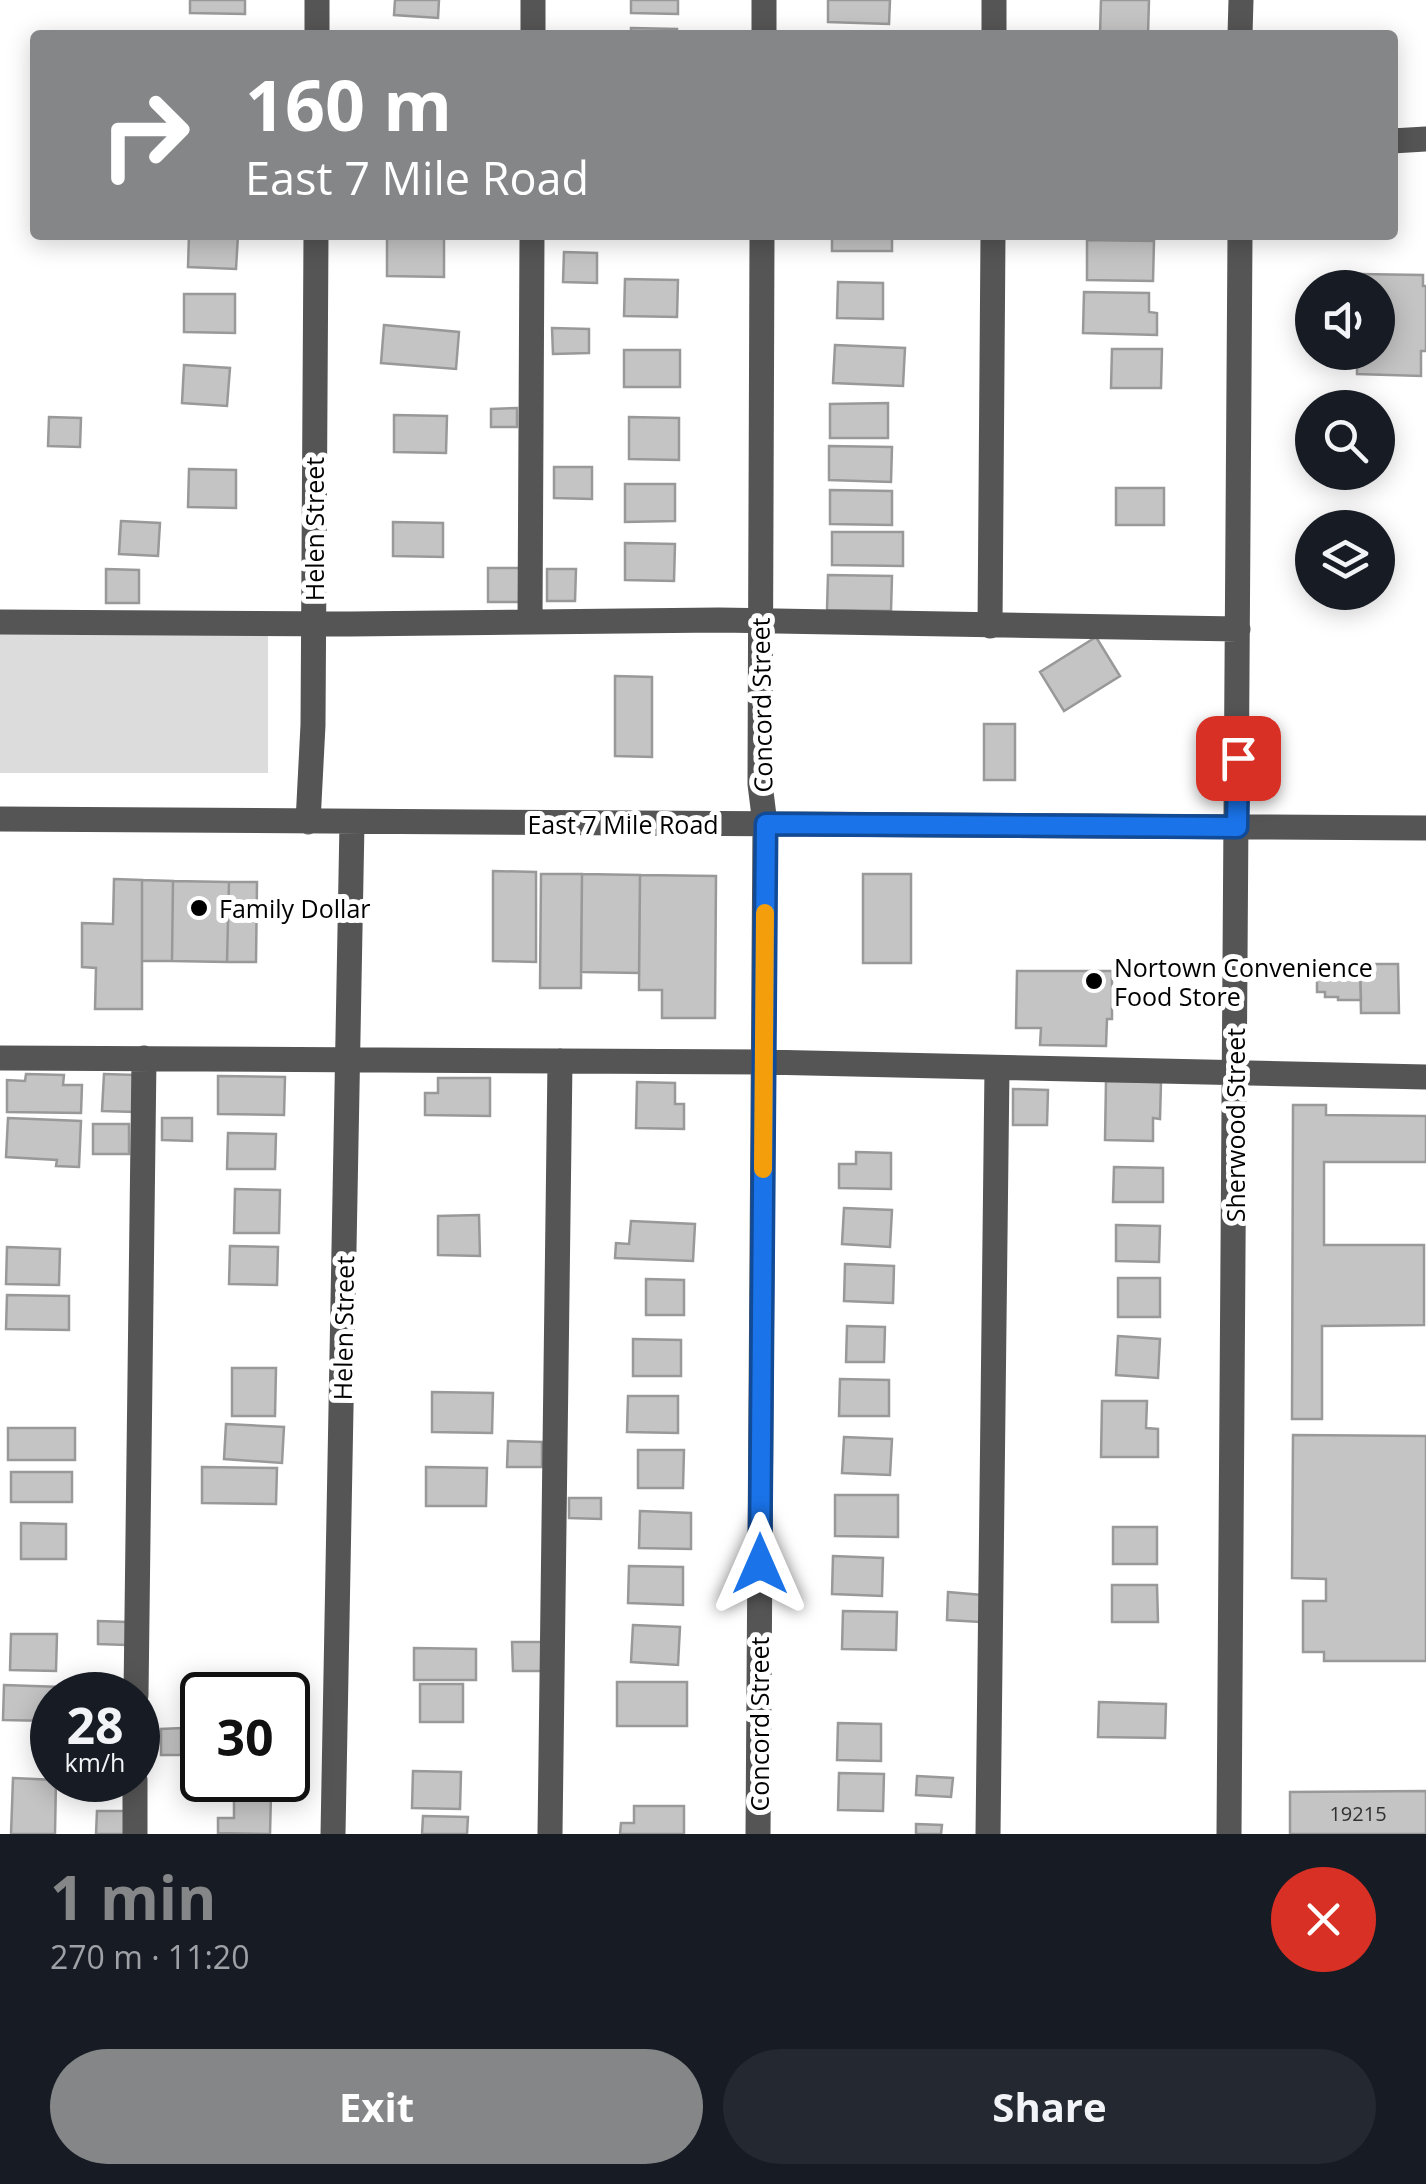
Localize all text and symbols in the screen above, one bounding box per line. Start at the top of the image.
text: 160 m [245,56,452,152]
icon: right [80,70,210,200]
text: East 7 Mile Road [245,147,589,208]
map controls [1295,270,1395,610]
button: sound [1295,270,1395,370]
button: search [1295,390,1395,490]
street label: Helen Street [297,457,331,601]
button: layers [1295,510,1395,610]
street label: Concord Street [742,617,780,793]
pin [1196,716,1281,801]
icon: arrive [1211,731,1266,786]
street label: East 7 Mile Road [527,807,719,841]
place label: Family Dollar [219,891,371,925]
marker: Family Dollar [188,897,210,919]
place label: Nortown Convenience Food Store [1114,950,1373,1013]
marker: Nortown Convenience Food Store [1083,970,1105,992]
street label: Sherwood Street [1218,1028,1252,1222]
street label: Helen Street [325,1255,361,1401]
position arrow [708,1512,812,1616]
street label: Concord Street [742,1636,776,1811]
speed limit sign: 30 [180,1672,310,1802]
text: 28 [66,1691,124,1759]
text: km/h [65,1745,125,1779]
house number: 19215 [1329,1800,1387,1827]
text: 1 min [50,1856,217,1938]
button: close [1271,1867,1376,1972]
text: 270 m · 11:20 [50,1935,249,1978]
button: Exit [50,2049,703,2164]
button: Share [723,2049,1376,2164]

